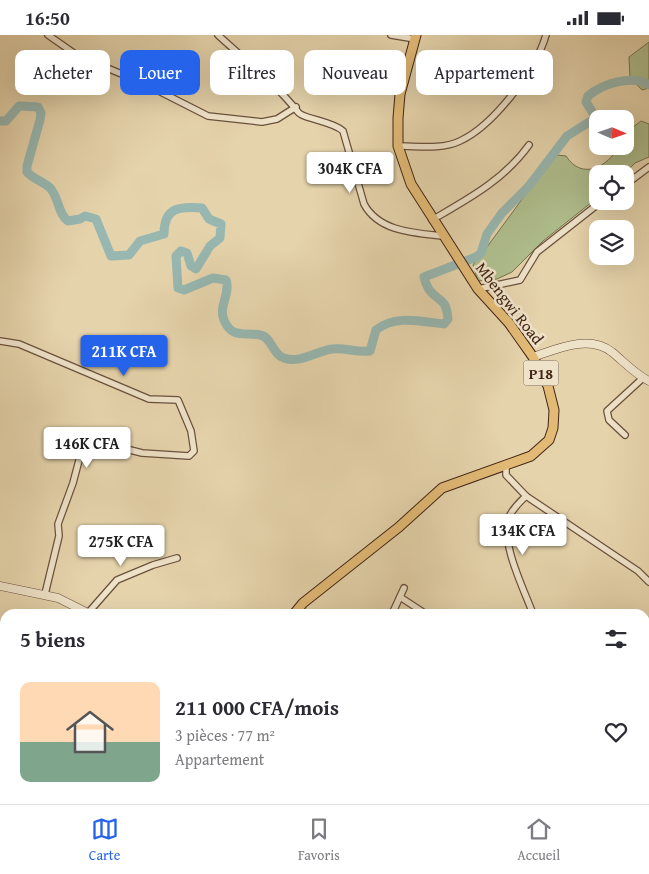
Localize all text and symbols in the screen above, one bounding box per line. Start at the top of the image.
text: 16:50 [25,4,70,32]
chip: Acheter [15,50,110,95]
chip: Louer [120,50,200,95]
chip: Filtres [210,50,294,95]
chip: Nouveau [304,50,406,95]
chip: Appartement [416,50,553,95]
north arrow [589,110,634,155]
map controls [589,110,634,265]
pin: 304K CFA [298,151,402,194]
text: 304K CFA [318,156,382,180]
button: locate [589,165,634,210]
button: layers [589,220,634,265]
street label: Mbengwi Road [470,257,550,350]
pin: 211K CFA [72,335,176,377]
text: 211K CFA [92,339,156,363]
road number: P18 [524,361,558,385]
pin: 146K CFA [35,427,139,469]
text: 146K CFA [55,431,119,455]
pin: 134K CFA [471,513,575,556]
text: 134K CFA [491,518,555,542]
pin: 275K CFA [69,525,173,567]
text: 275K CFA [89,529,153,553]
text: 5 biens [20,624,85,655]
icon: filters [602,625,630,653]
text: 211 000 CFA/mois [175,692,339,723]
icon: home [60,702,120,762]
icon: heart [602,718,630,746]
text: 3 pièces · 77 m² [175,723,275,747]
text: Appartement [175,747,265,771]
tab: Carte [89,815,120,865]
tab: Favoris [298,815,340,865]
tab: Accueil [517,815,560,865]

